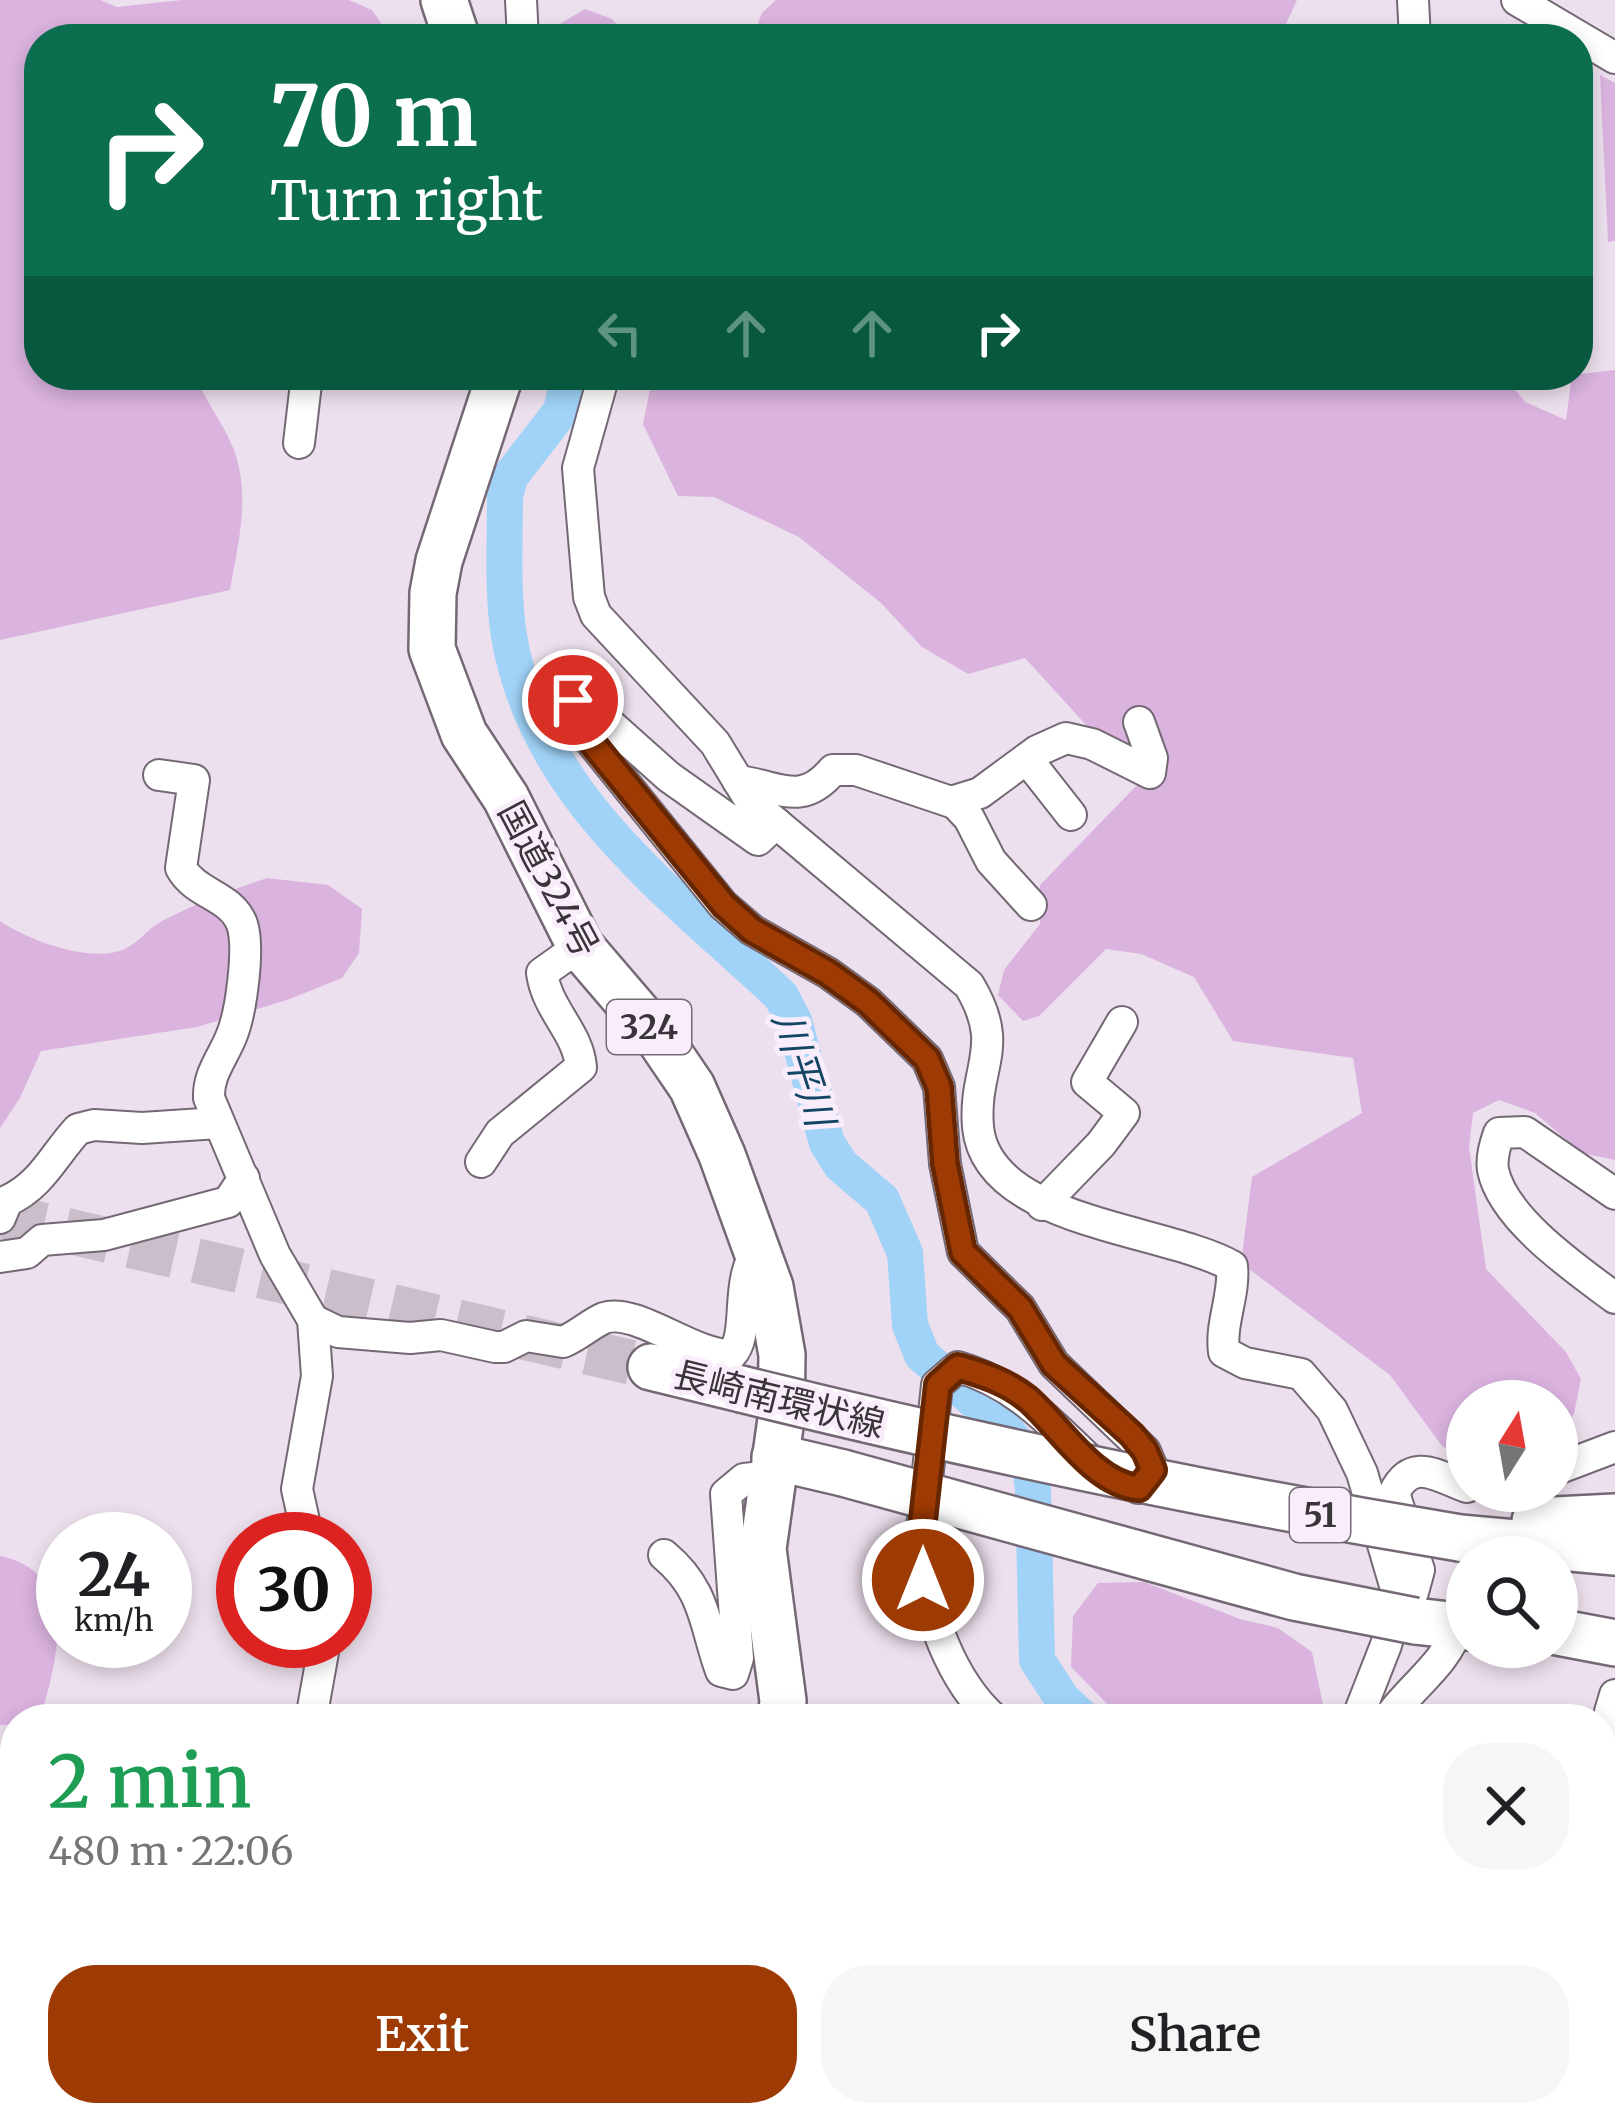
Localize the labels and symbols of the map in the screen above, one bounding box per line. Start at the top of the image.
pin [522,649,624,751]
street label: 国道324号 [489,794,608,965]
road number: 324 [607,1000,691,1054]
water label: 川平川 [762,1006,846,1136]
street label: 長崎南環状線 [669,1352,889,1447]
north arrow [1446,1380,1578,1512]
road number: 51 [1290,1488,1350,1542]
speed limit sign: 30 [216,1512,372,1668]
position arrow [860,1517,986,1643]

